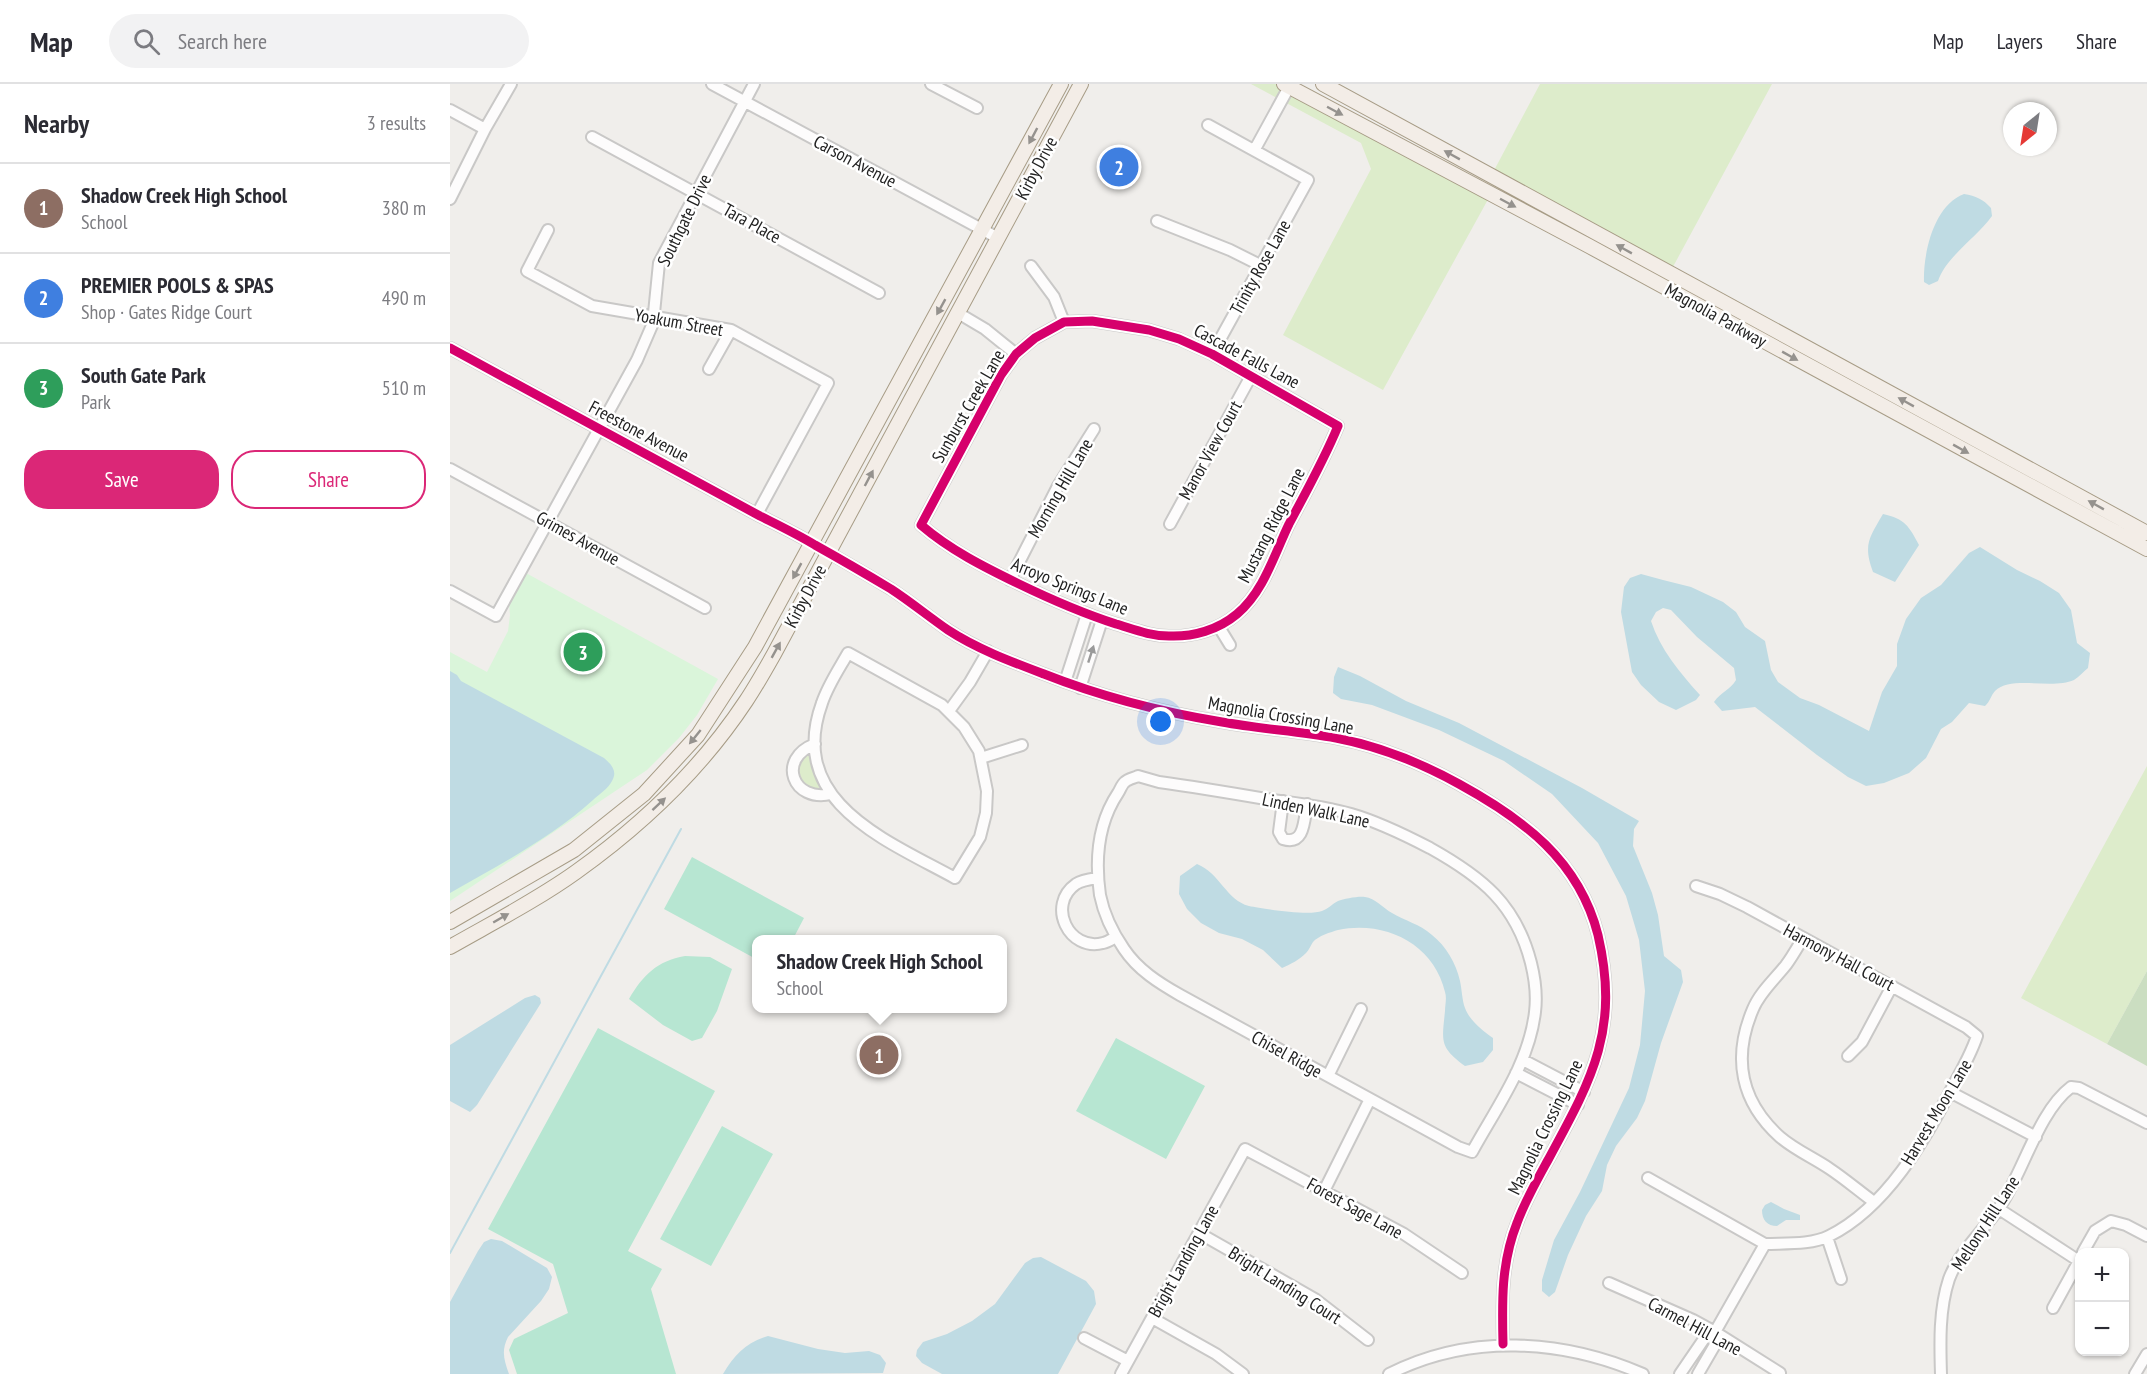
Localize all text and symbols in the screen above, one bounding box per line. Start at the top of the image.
search box [109,14,529,68]
text: Map [30,23,73,60]
icon: search [130,25,163,58]
text: Search here [178,27,267,55]
text: Map [1933,28,1964,55]
text: Layers [1997,28,2043,55]
text: Share [2076,28,2117,55]
north arrow [2003,102,2057,156]
one-way arrow [1327,106,1344,116]
text: Nearby [24,107,89,140]
text: 3 results [367,110,426,136]
one-way arrow [1028,127,1038,144]
street label: Carson Avenue [810,130,900,192]
street label: Kirby Drive [1010,133,1062,203]
pin: 2 [1100,144,1138,190]
one-way arrow [1443,150,1460,160]
street label: Southgate Drive [652,170,716,270]
text: Shadow Creek High School [81,181,287,209]
text: 1 [39,195,48,221]
text: 380 m [382,195,426,221]
street label: Tara Place [719,198,785,248]
one-way arrow [1499,198,1516,208]
text: School [81,209,127,235]
street label: Trinity Rose Lane [1225,216,1295,318]
one-way arrow [1615,244,1632,254]
text: PREMIER POOLS & SPAS [81,271,274,299]
street label: Magnolia Parkway [1661,278,1771,352]
text: 2 [39,285,48,311]
text: 490 m [382,285,426,311]
text: Shop · Gates Ridge Court [81,299,252,325]
one-way arrow [936,299,946,316]
street label: Yoakum Street [633,303,725,341]
street label: Cascade Falls Lane [1190,318,1304,394]
street label: Sunburst Creek Lane [926,345,1010,467]
one-way arrow [1782,351,1799,361]
text: South Gate Park [81,361,206,389]
text: 3 [39,375,48,401]
text: 510 m [382,375,426,401]
text: Park [81,389,111,415]
street label: Freestone Avenue [585,395,693,467]
street label: Manor View Court [1173,396,1247,504]
one-way arrow [1897,397,1914,407]
street label: Morning Hill Lane [1022,434,1098,542]
one-way arrow [1953,444,1970,454]
button: Save [24,450,219,509]
button: Share [231,450,426,509]
street label: Mustang Ridge Lane [1232,464,1310,586]
one-way arrow [864,469,874,486]
one-way arrow [2087,500,2104,510]
street label: Grimes Avenue [532,506,624,570]
street label: Arroyo Springs Lane [1008,552,1132,620]
street label: Kirby Drive [779,561,831,631]
one-way arrow [792,562,802,579]
pin: 3 [564,630,602,674]
one-way arrow [771,641,781,658]
one-way arrow [1086,645,1096,663]
street label: Magnolia Crossing Lane [1206,691,1356,739]
your location [1146,707,1175,736]
one-way arrow [689,729,702,745]
street label: Linden Walk Lane [1260,787,1372,833]
one-way arrow [651,797,666,811]
one-way arrow [493,912,509,923]
street label: Harmony Hall Court [1780,918,1898,996]
popup [752,935,1007,1013]
text: Shadow Creek High School [776,947,983,975]
text: School [776,975,823,1001]
street label: Chisel Ridge [1248,1025,1326,1083]
pin: 1 [860,1032,898,1078]
street label: Harvest Moon Lane [1895,1055,1977,1169]
street label: Magnolia Crossing Lane [1502,1056,1588,1198]
street label: Mellony Hill Lane [1946,1171,2024,1275]
street label: Forest Sage Lane [1303,1172,1407,1244]
street label: Bright Landing Lane [1143,1201,1223,1321]
street label: Bright Landing Court [1224,1241,1346,1329]
map controls [2075,1248,2129,1356]
button: + [2075,1248,2129,1302]
street label: Carmel Hill Lane [1644,1292,1746,1360]
button: − [2075,1302,2129,1356]

